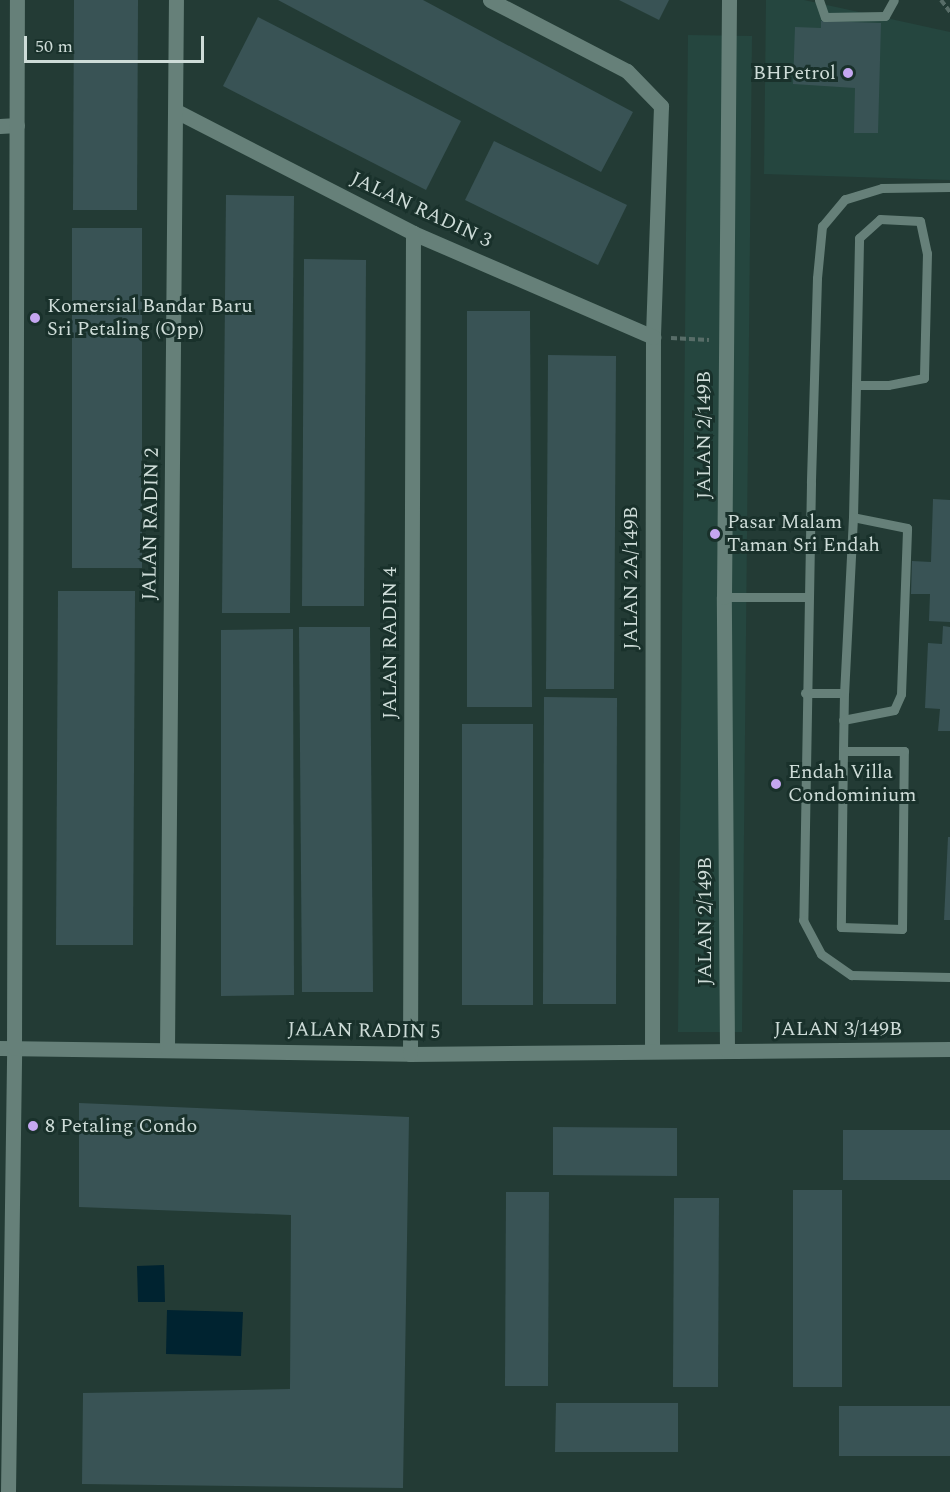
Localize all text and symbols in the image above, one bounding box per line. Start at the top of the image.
scale bar [27,24,207,62]
text: 50 m [35,33,73,60]
place label: BHPetrol [753,61,836,85]
marker: BHPetrol [841,66,855,80]
street label: JALAN RADIN 3 [347,167,495,253]
place label: Komersial Bandar Baru Sri Petaling (Opp) [47,294,253,341]
marker: Komersial Bandar Baru Sri Petaling (Opp) [28,311,42,325]
street label: JALAN 2/149B [692,371,716,499]
street label: JALAN RADIN 2 [138,447,164,601]
street label: JALAN 2A/149B [619,506,643,650]
place label: Pasar Malam Taman Sri Endah [727,510,880,557]
marker: Pasar Malam Taman Sri Endah [708,527,722,541]
street label: JALAN RADIN 4 [378,567,402,719]
place label: Endah Villa Condominium [788,760,917,807]
marker: Endah Villa Condominium [769,777,783,791]
street label: JALAN 2/149B [693,857,717,985]
street label: JALAN 3/149B [774,1017,902,1041]
street label: JALAN RADIN 5 [287,1018,441,1044]
place label: 8 Petaling Condo [45,1114,197,1138]
marker: 8 Petaling Condo [26,1119,40,1133]

